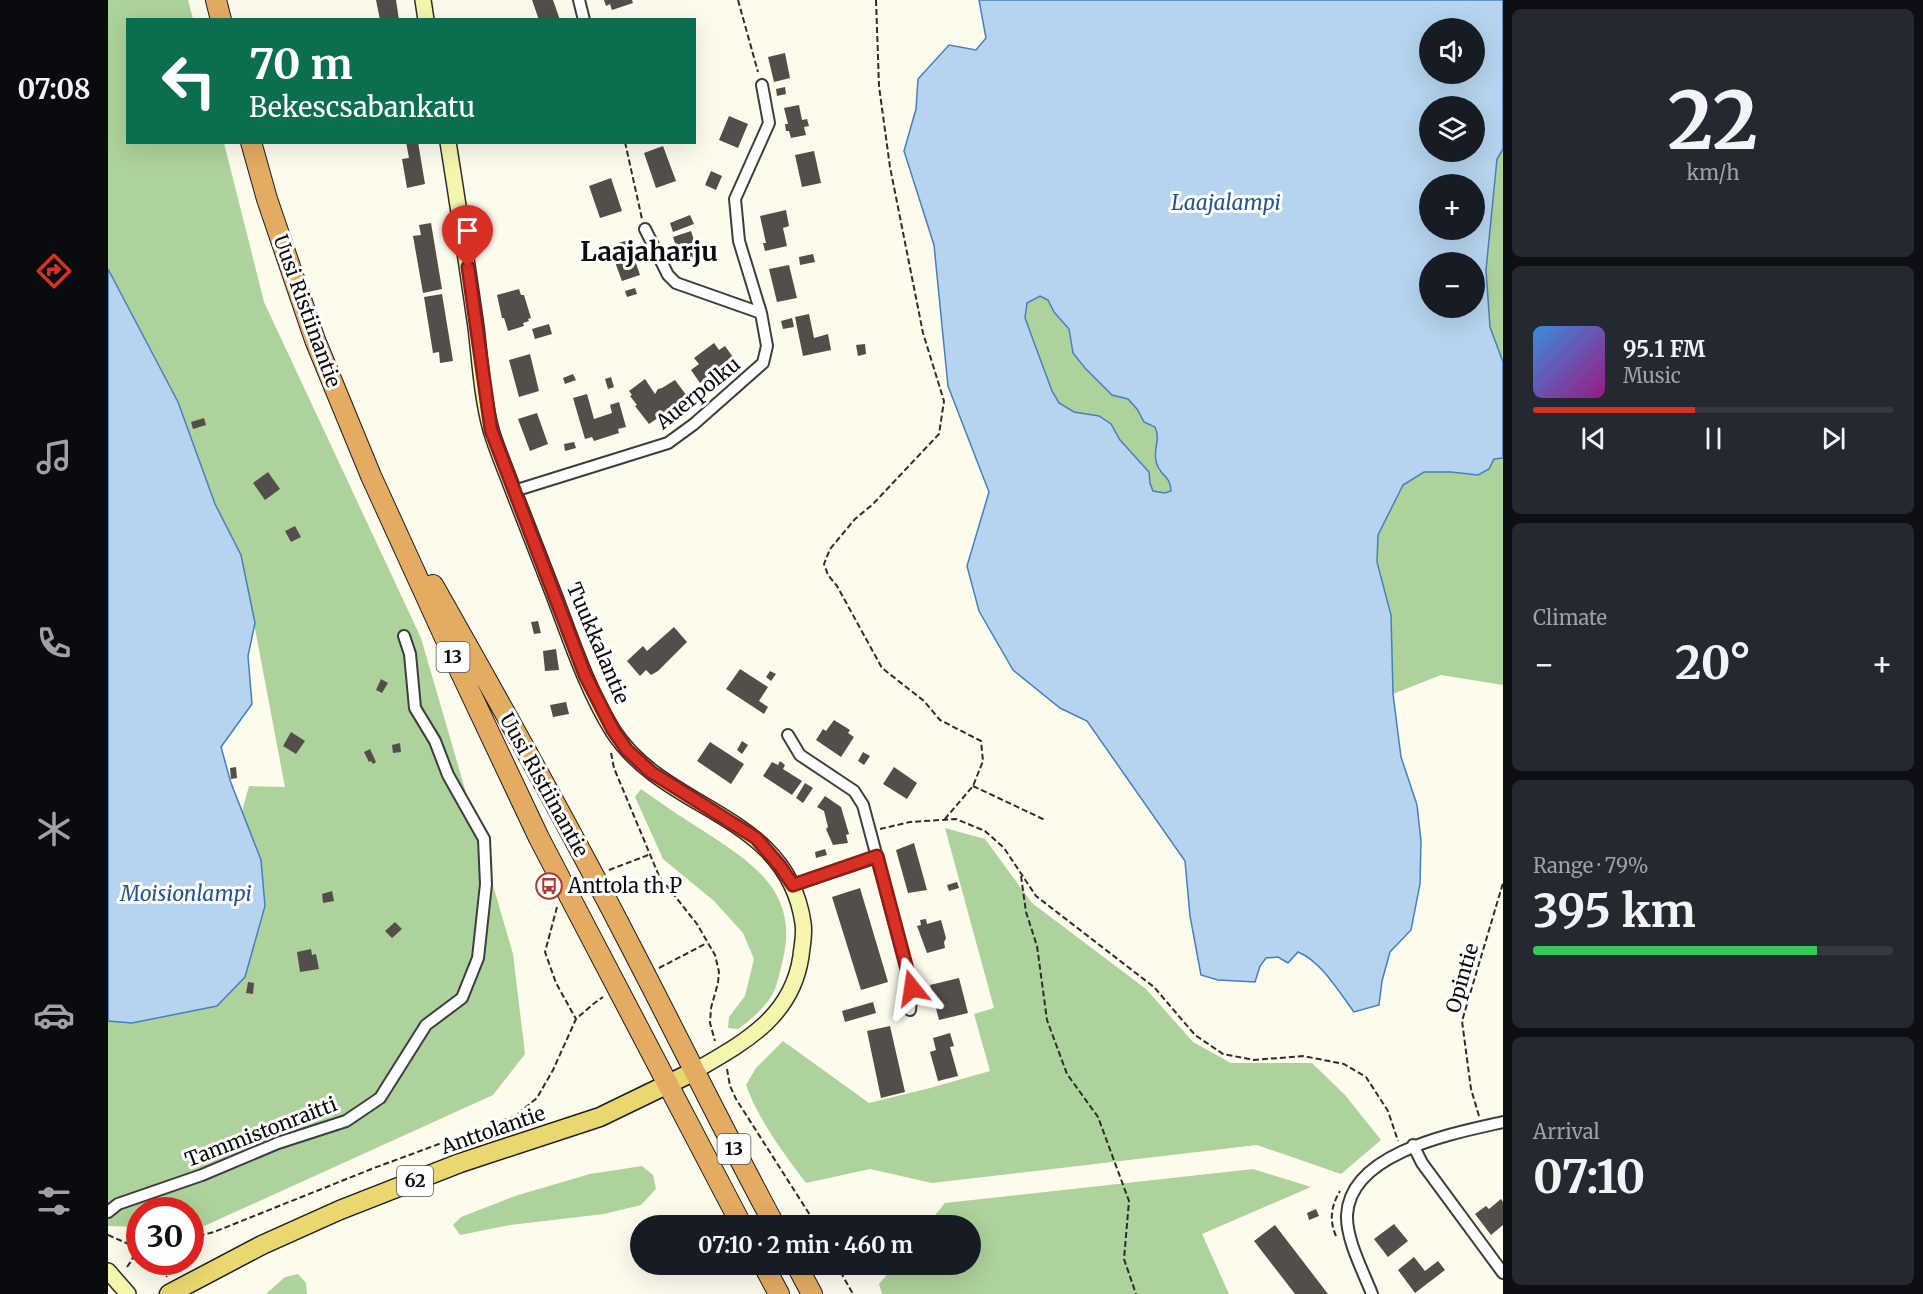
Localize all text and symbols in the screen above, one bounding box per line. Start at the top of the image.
map controls [1419,18,1485,318]
button: sound [1419,18,1485,84]
text: 70 m [249,38,353,90]
icon: left [150,42,228,120]
text: 07:08 [17,72,91,106]
text: 22 [1668,72,1758,170]
text: Bekescsabankatu [249,90,475,124]
button: layers [1419,96,1485,162]
text: km/h [1687,160,1739,185]
button: + [1419,174,1485,240]
water label: Laajalampi [1171,189,1281,216]
pin [442,205,493,267]
icon: arrive [451,214,484,247]
street label: Uusi Ristiinantie [268,231,347,391]
district label: Laajaharju [580,235,718,268]
icon: directions [33,250,75,292]
button: − [1419,252,1485,318]
text: 95.1 FM [1623,335,1705,363]
street label: Auerpolku [650,351,745,435]
text: Music [1623,363,1681,388]
icon: previous [1577,422,1610,455]
icon: pause [1697,422,1730,455]
icon: next [1817,422,1850,455]
icon: music [33,436,75,478]
street label: Tuukkalantie [562,578,635,707]
text: Climate [1533,605,1607,630]
icon: phone [33,622,75,664]
text: 20° [1675,635,1751,691]
road number: 13 [436,642,470,672]
text: − [1533,644,1555,685]
text: + [1871,644,1893,685]
street label: Uusi Ristiinantie [495,708,594,861]
icon: climate [33,808,75,850]
text: Range · 79% [1533,853,1649,878]
bus stop icon: Anttola th P [534,871,564,901]
place label: Anttola th P [567,873,682,898]
water label: Moisionlampi [119,880,252,907]
text: 395 km [1533,883,1696,939]
street label: Opintie [1440,940,1483,1016]
position arrow [880,956,944,1020]
icon: car [33,994,75,1036]
street label: Tammistonraitti [181,1091,340,1172]
street label: Anttolantie [436,1100,548,1159]
text: Arrival [1533,1119,1600,1144]
road number: 13 [718,1134,750,1164]
text: 07:10 [1533,1149,1645,1205]
road number: 62 [397,1166,433,1196]
icon: filters [33,1180,75,1222]
speed limit sign: 30 [126,1197,204,1275]
text: 07:10 · 2 min · 460 m [698,1231,913,1259]

